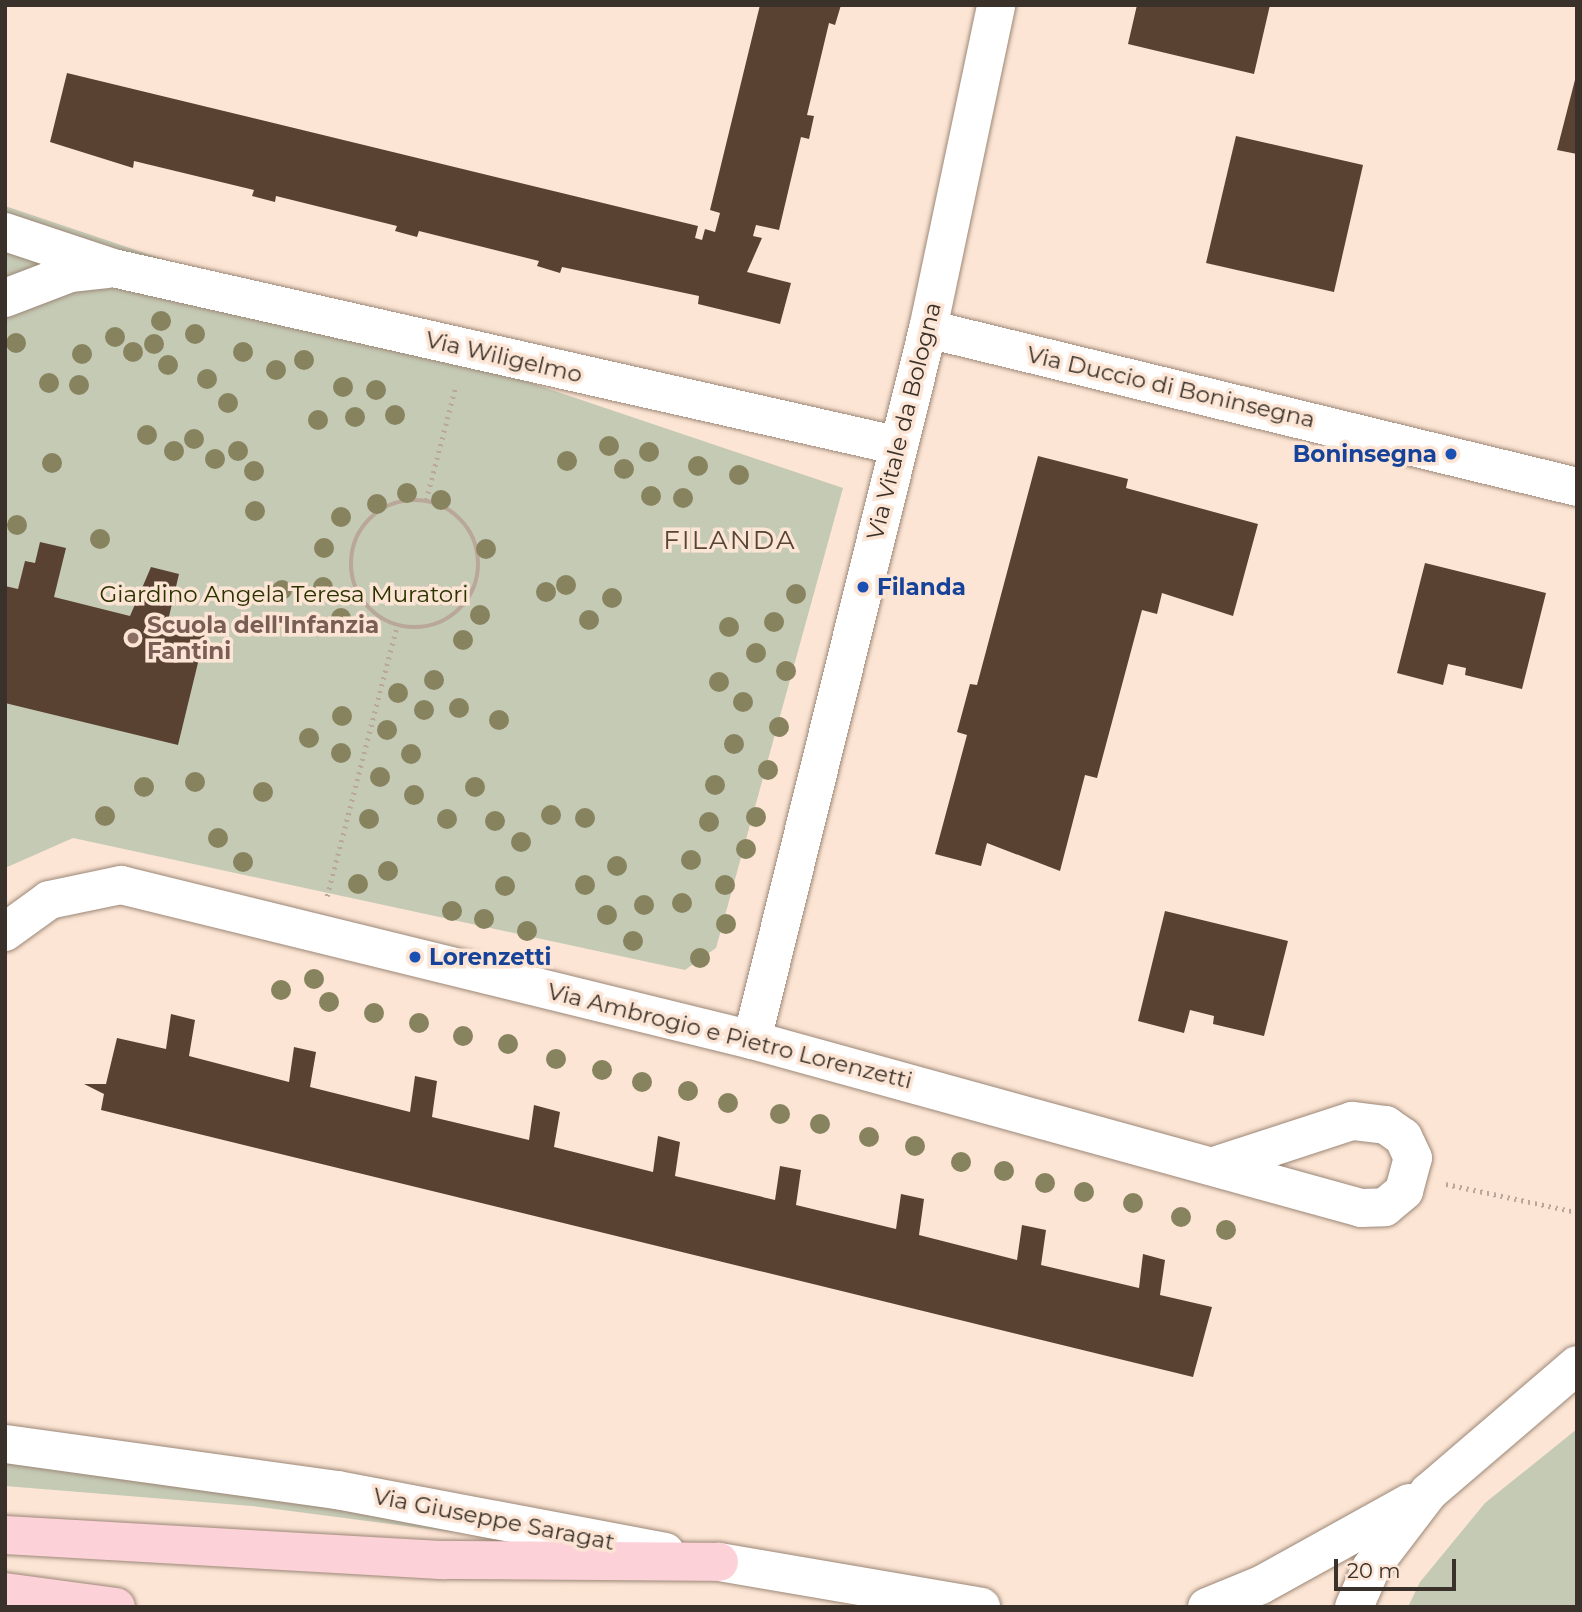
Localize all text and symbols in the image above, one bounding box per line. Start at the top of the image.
street label: Via Vitale da Bologna [861,299,947,543]
street label: Via Wiligelmo [423,326,585,388]
street label: Via Duccio di Boninsegna [1024,340,1318,434]
place label: Boninsegna [1293,440,1437,468]
marker: Boninsegna [1443,446,1459,462]
district label: FILANDA [664,525,796,557]
place label: Filanda [877,573,966,601]
marker: Filanda [855,579,871,595]
park label: Giardino Angela Teresa Muratori [99,580,469,608]
place label: Scuola dell'Infanzia Fantini [147,611,379,665]
marker: Scuola dell'Infanzia Fantini [125,630,141,646]
place label: Lorenzetti [429,943,552,971]
marker: Lorenzetti [407,949,423,965]
street label: Via Ambrogio e Pietro Lorenzetti [545,977,915,1095]
street label: Via Giuseppe Saragat [371,1482,617,1556]
scale bar [1337,1546,1460,1590]
text: 20 m [1347,1558,1401,1583]

